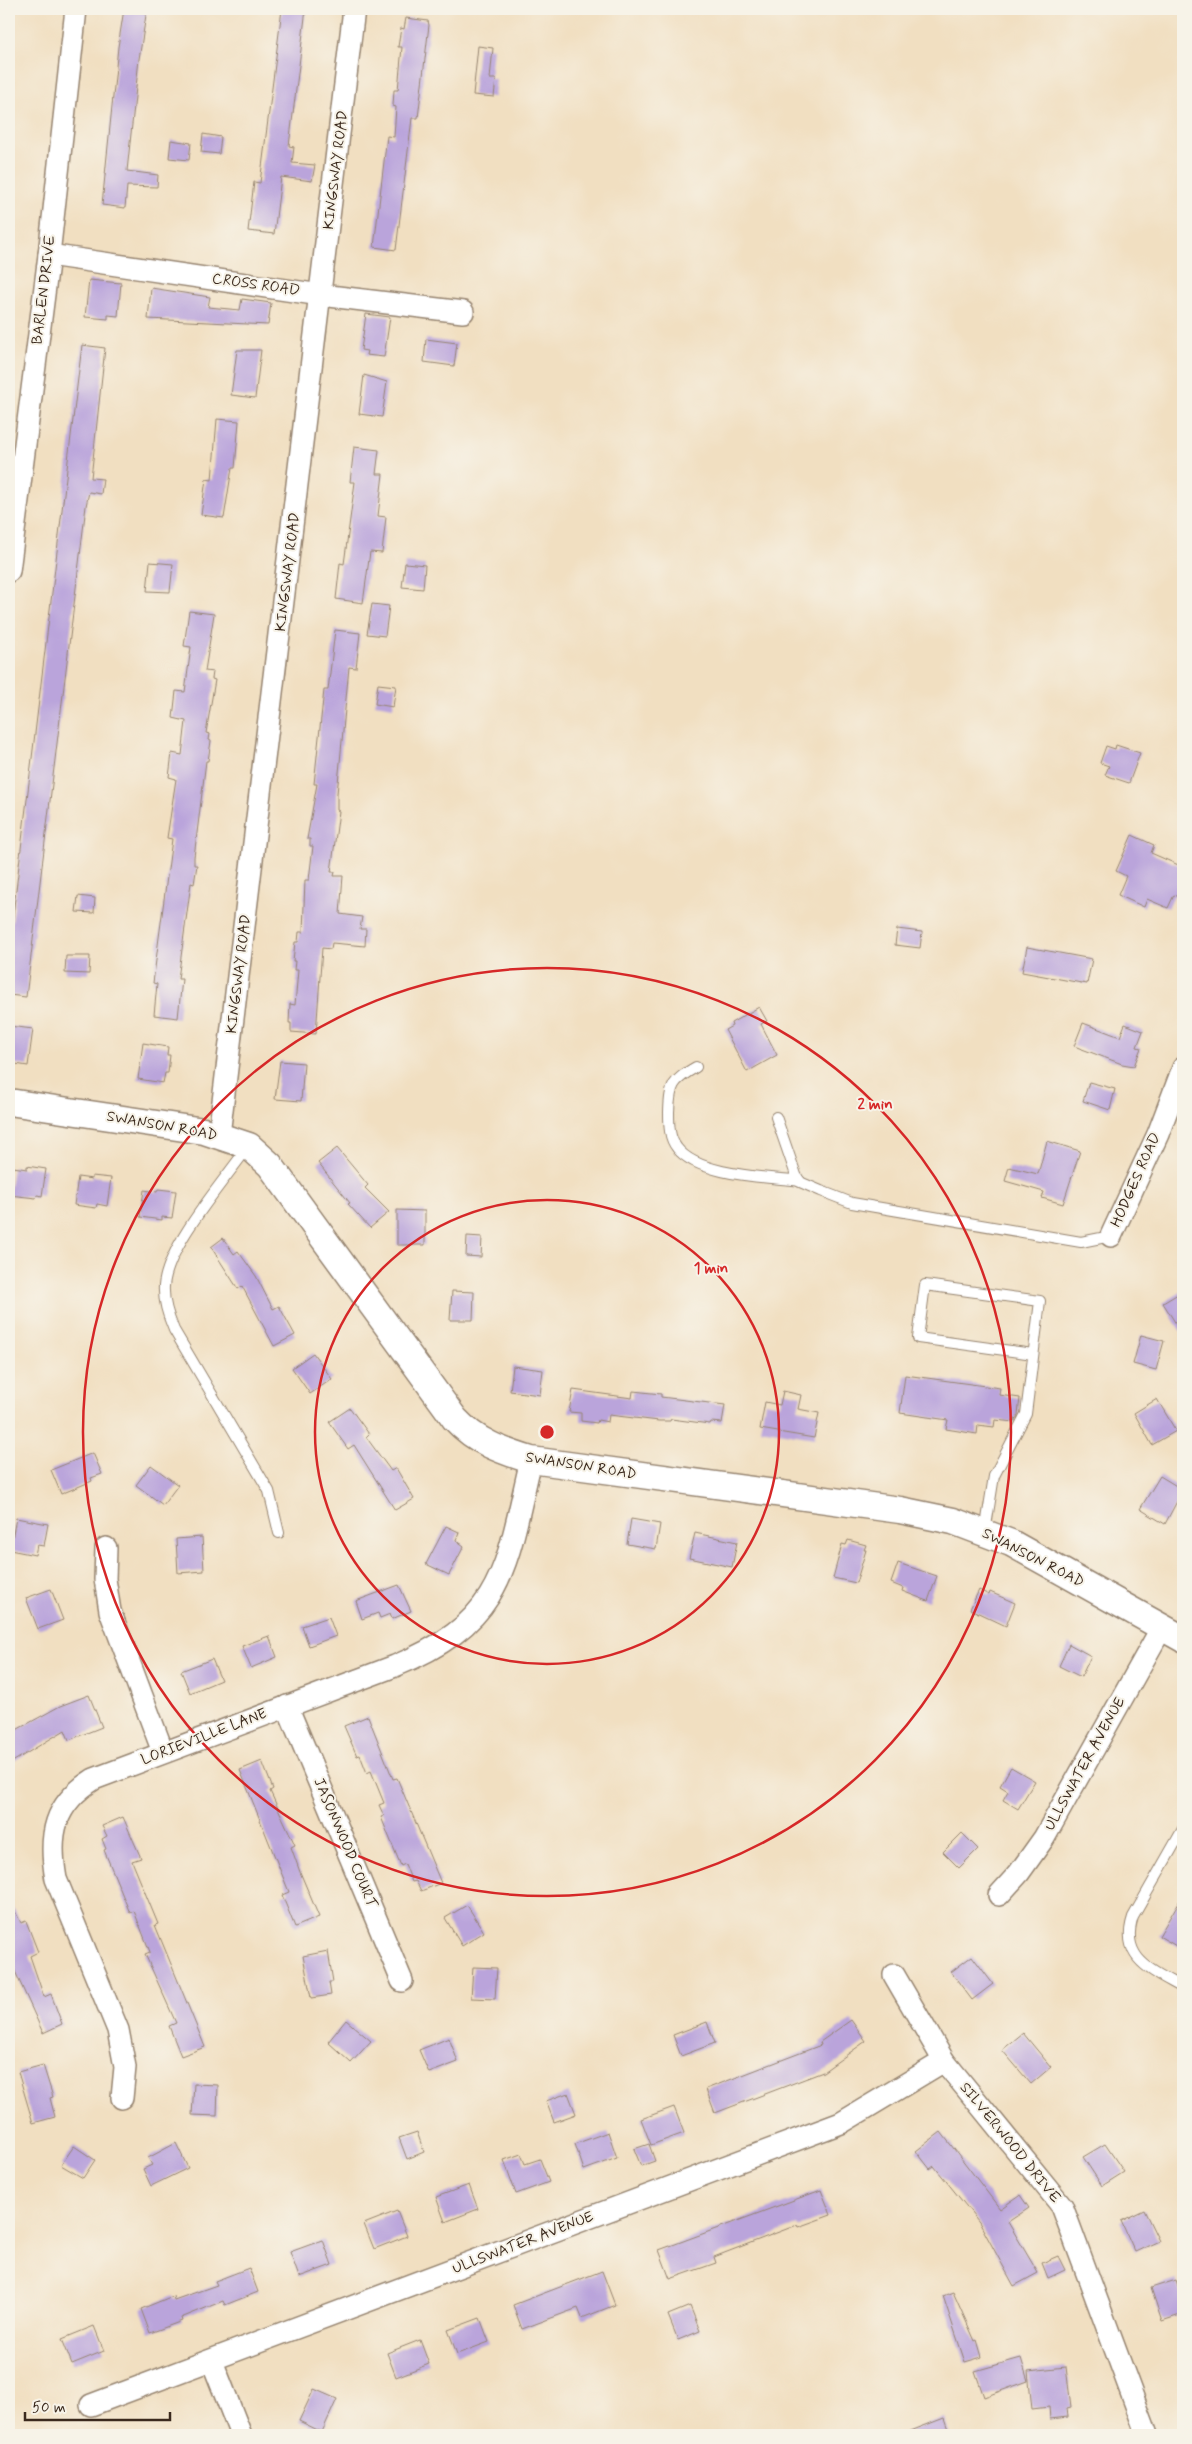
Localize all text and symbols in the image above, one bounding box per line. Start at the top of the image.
street label: KINGSWAY ROAD [319,109,353,231]
street label: BARLEN DRIVE [27,234,61,346]
street label: CROSS ROAD [211,269,301,301]
street label: KINGSWAY ROAD [271,511,305,633]
street label: KINGSWAY ROAD [222,913,256,1035]
text: 2 min [857,1095,893,1115]
street label: SWANSON ROAD [105,1106,219,1146]
street label: HODGES ROAD [1106,1130,1166,1230]
text: 1 min [694,1259,728,1279]
centre of rings [538,1423,556,1441]
street label: SWANSON ROAD [524,1447,638,1485]
street label: SWANSON ROAD [979,1524,1087,1592]
street label: ULLSWATER AVENUE [1040,1693,1130,1834]
street label: LORIEVILLE LANE [138,1704,270,1770]
street label: JASONWOOD COURT [308,1775,382,1912]
street label: SILVERWOOD DRIVE [955,2078,1065,2208]
street label: ULLSWATER AVENUE [449,2207,597,2279]
scale bar [25,2389,170,2421]
text: 50 m [32,2398,66,2418]

